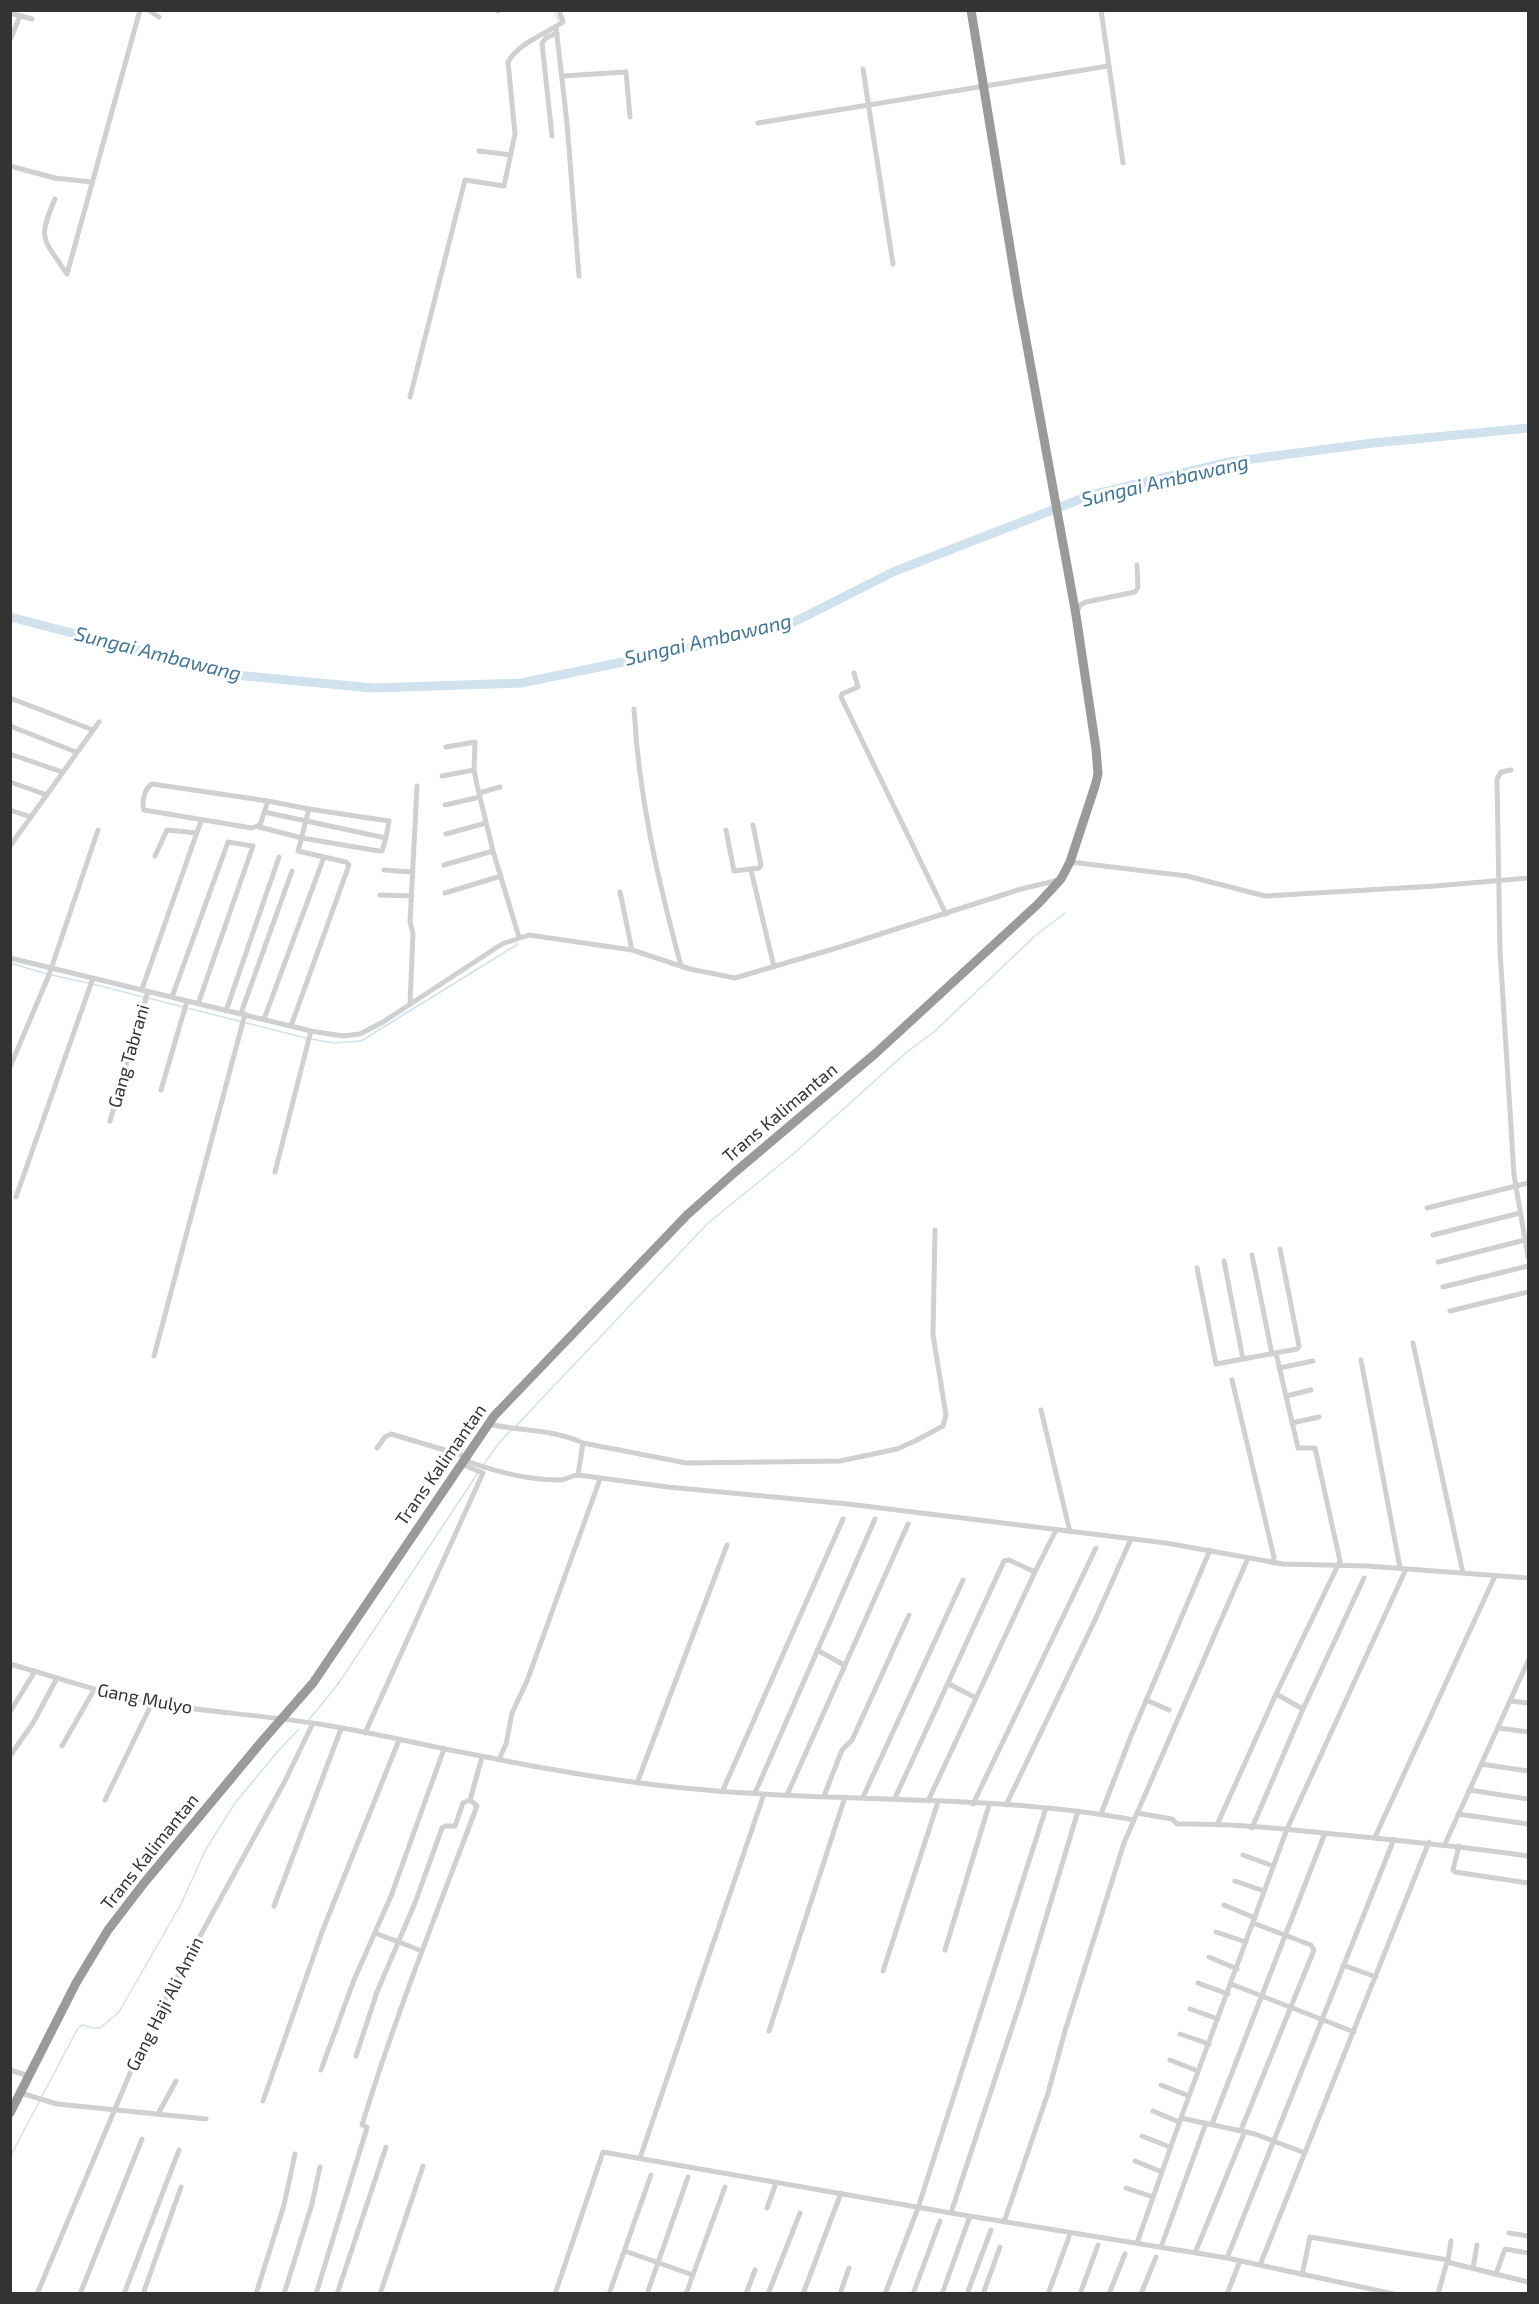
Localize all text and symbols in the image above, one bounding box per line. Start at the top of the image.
water label: Sungai Ambawang [1079,450,1251,512]
water label: Sungai Ambawang [622,609,794,671]
water label: Sungai Ambawang [72,622,244,686]
street label: Gang Tabrani [104,1002,154,1110]
street label: Trans Kalimantan [718,1059,842,1167]
street label: Trans Kalimantan [391,1400,491,1530]
street label: Gang Mulyo [96,1679,194,1719]
street label: Trans Kalimantan [97,1790,203,1914]
street label: Gang Haji Ali Amin [122,1933,208,2075]

